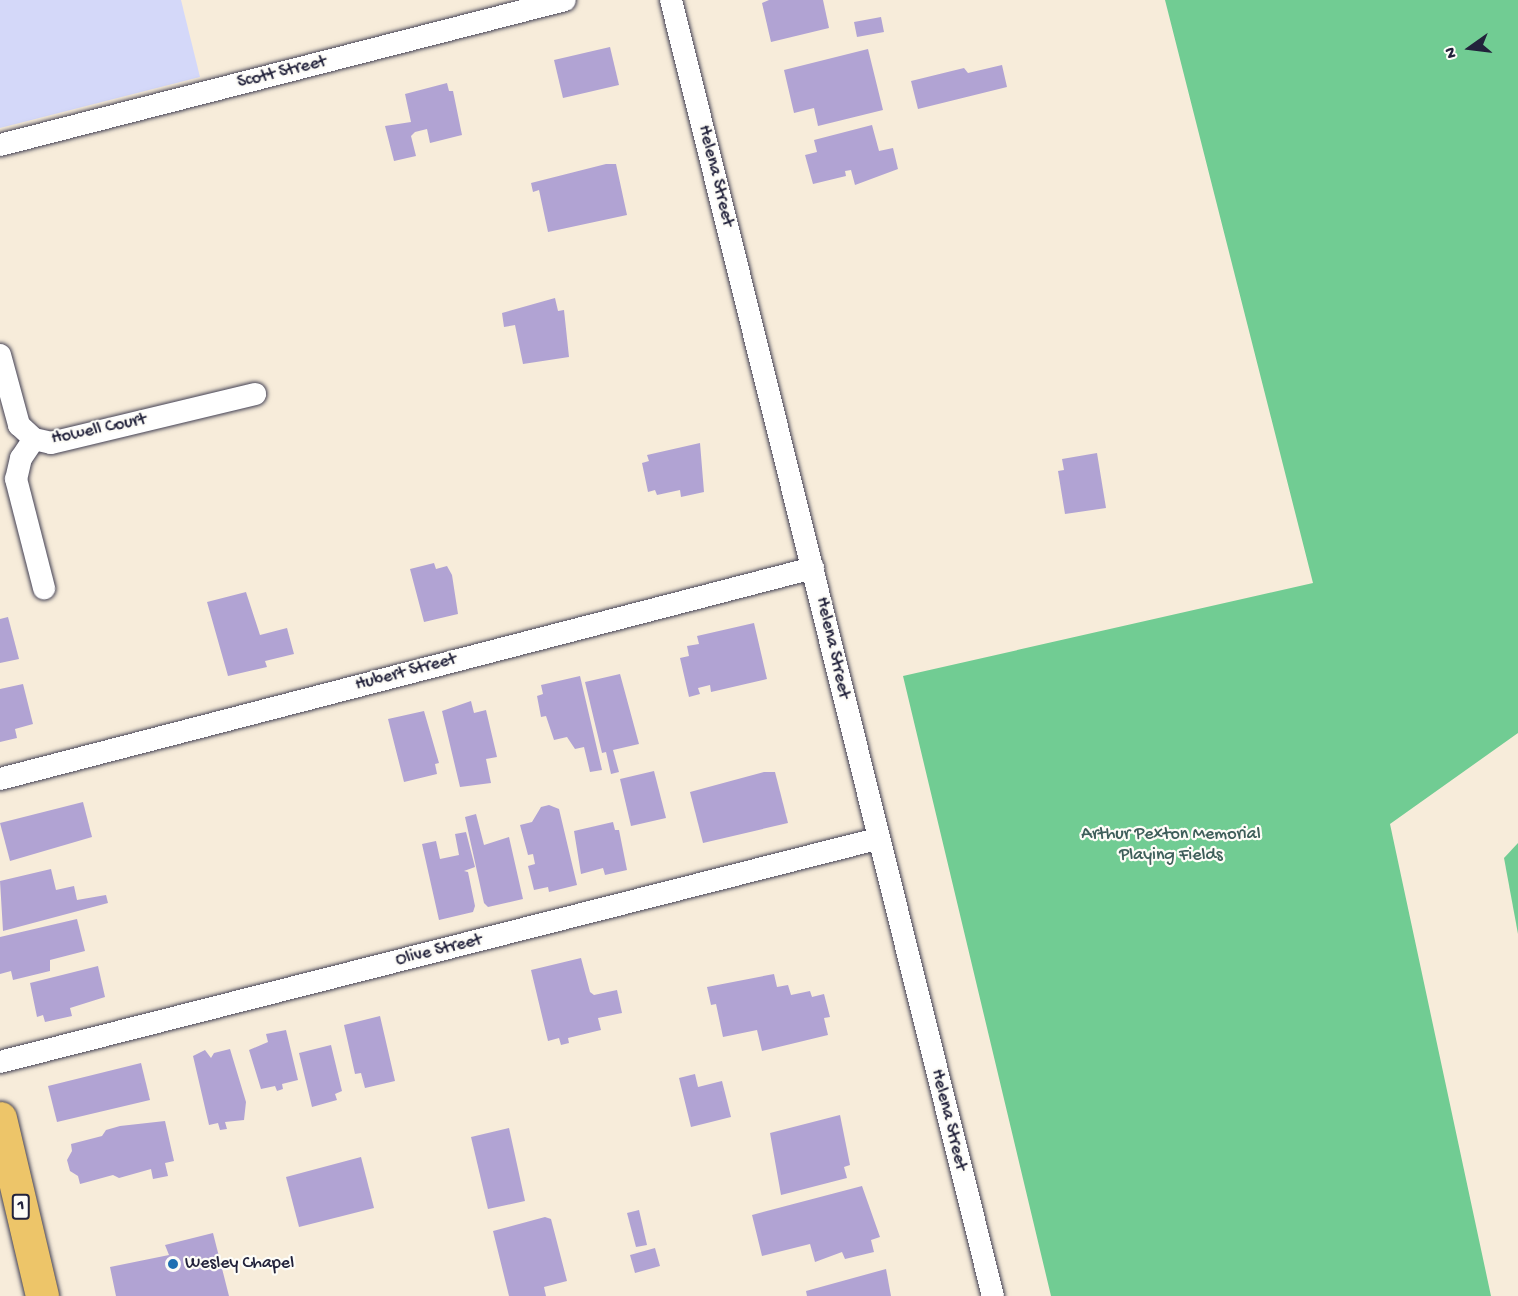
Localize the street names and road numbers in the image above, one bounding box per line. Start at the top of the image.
street label: Scott Street [235,52,329,94]
street label: Helena Street [692,123,738,229]
street label: Howell Court [50,409,148,451]
street label: Helena Street [810,595,854,701]
street label: Hubert Street [353,649,459,697]
street label: Olive Street [394,930,484,972]
street label: Helena Street [925,1067,971,1173]
road number: 1 [10,1194,32,1220]

